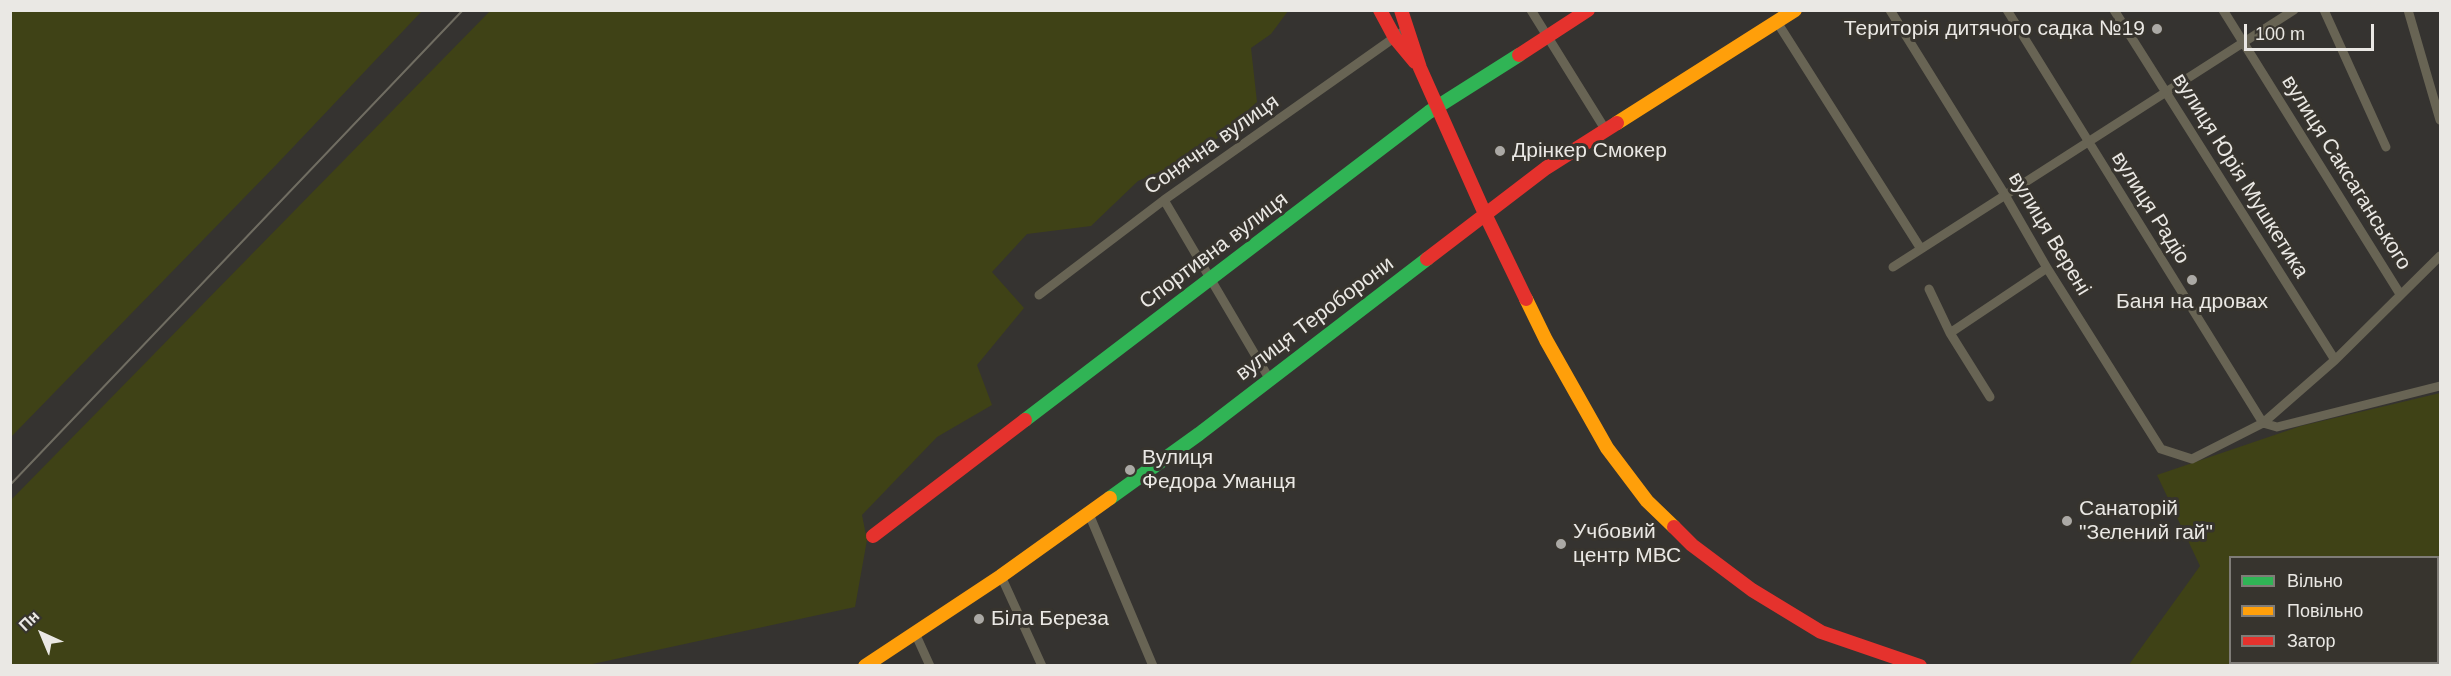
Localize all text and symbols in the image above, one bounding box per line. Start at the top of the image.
scale bar [2247,12,2378,50]
place label: Територія дитячого садка №19 [1844,16,2145,42]
marker: Територія дитячого садка №19 [2150,22,2164,36]
text: 100 m [2255,24,2305,44]
street label: вулиця Юрія Мушкетика [2167,69,2313,283]
street label: вулиця Саксаганського [2276,71,2416,275]
street label: Сонячна вулиця [1140,89,1284,201]
place label: Дрінкер Смокер [1512,138,1667,164]
marker: Дрінкер Смокер [1493,144,1507,158]
street label: вулиця Радіо [2106,147,2194,269]
street label: вулиця Верені [2002,168,2096,300]
street label: Спортивна вулиця [1135,187,1293,315]
street label: вулиця Тероборони [1231,251,1399,387]
marker: Баня на дровах [2185,273,2199,287]
place label: Баня на дровах [2116,289,2268,315]
place label: Вулиця Федора Уманця [1142,445,1296,495]
marker: Вулиця Федора Уманця [1123,463,1137,477]
place label: Санаторій "Зелений гай" [2079,496,2213,546]
marker: Санаторій "Зелений гай" [2060,514,2074,528]
place label: Учбовий центр МВС [1573,519,1681,569]
marker: Учбовий центр МВС [1554,537,1568,551]
legend [2229,556,2439,664]
text: Вільно [2287,571,2343,591]
text: Повільно [2287,601,2363,621]
north arrow [12,604,72,664]
place label: Біла Береза [991,606,1109,632]
text: Пн [16,607,43,634]
marker: Біла Береза [972,612,986,626]
text: Затор [2287,631,2336,651]

